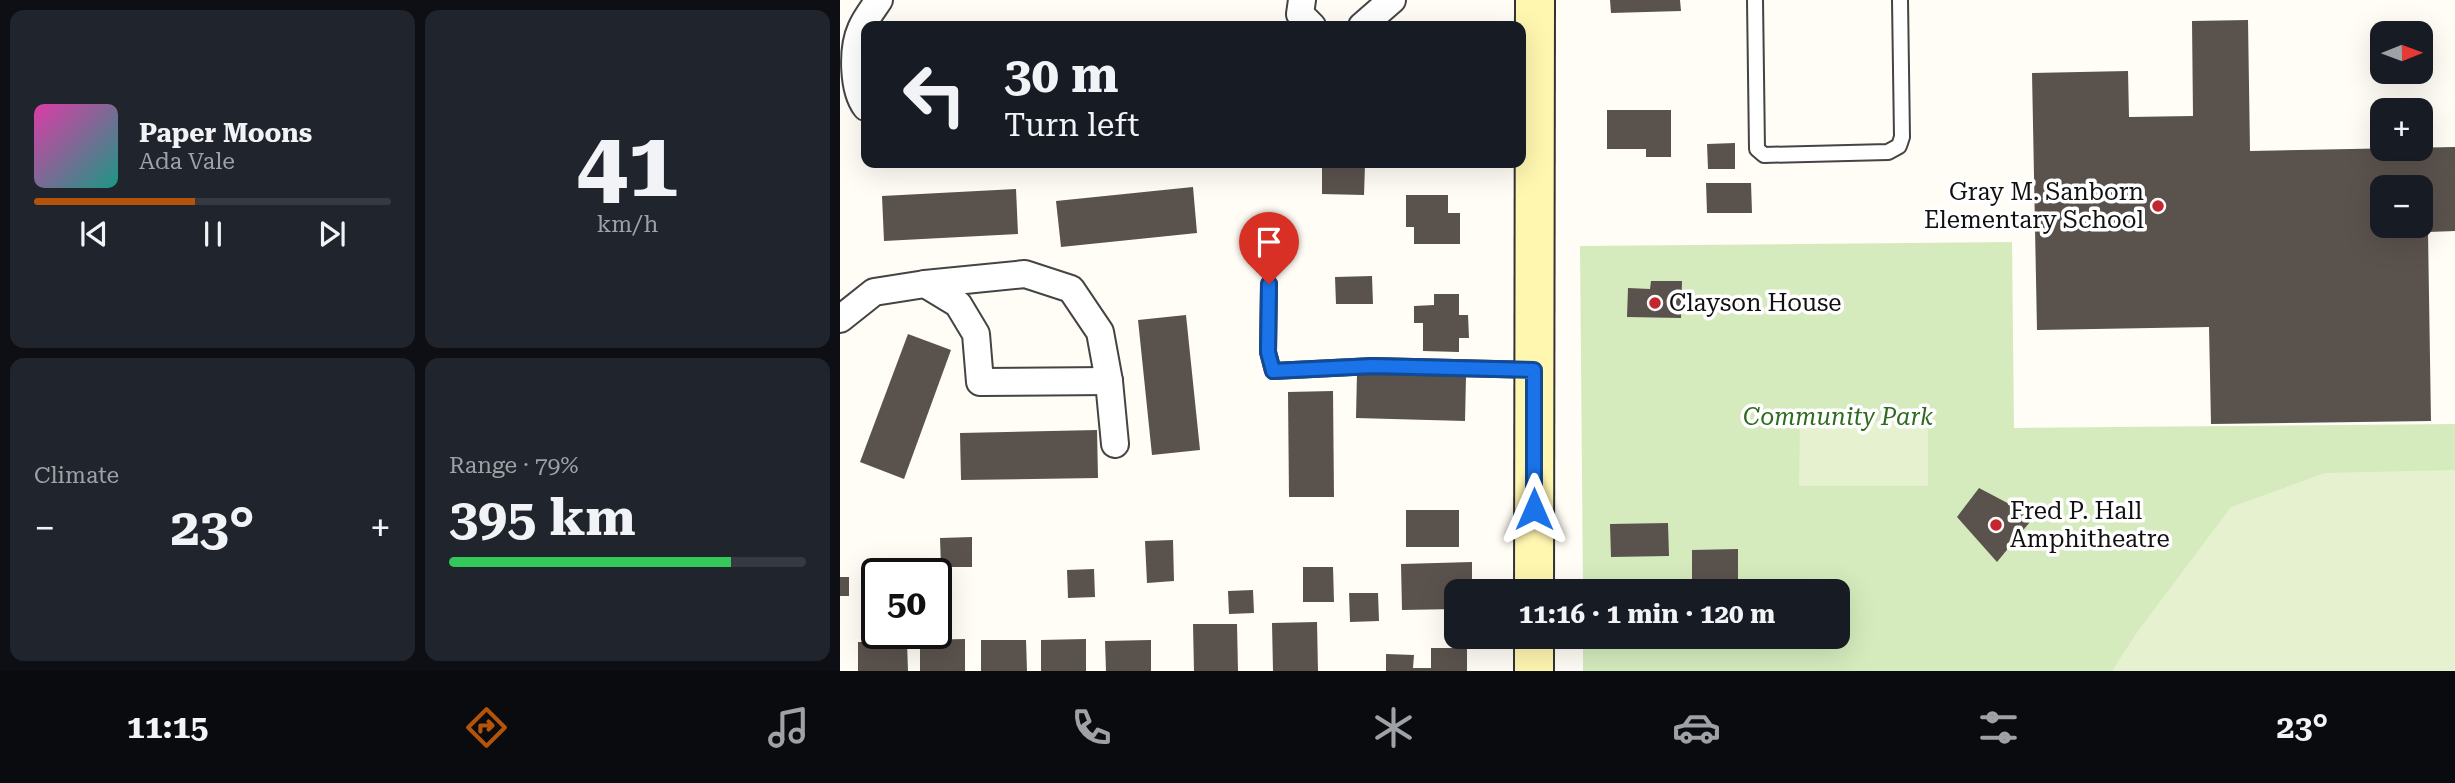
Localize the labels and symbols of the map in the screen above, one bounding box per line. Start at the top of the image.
north arrow [2370,21,2432,84]
place label: Gray M. Sanborn Elementary School [1924,178,2144,234]
marker: Gray M. Sanborn Elementary School [2150,198,2166,214]
pin [1239,212,1299,284]
place label: Clayson House [1669,289,1841,317]
marker: Clayson House [1647,295,1663,311]
park label: Community Park [1743,403,1933,431]
position arrow [1497,472,1571,546]
place label: Fred P. Hall Amphitheatre [2010,497,2170,553]
marker: Fred P. Hall Amphitheatre [1988,517,2004,533]
speed limit sign: 50 [861,558,952,649]

